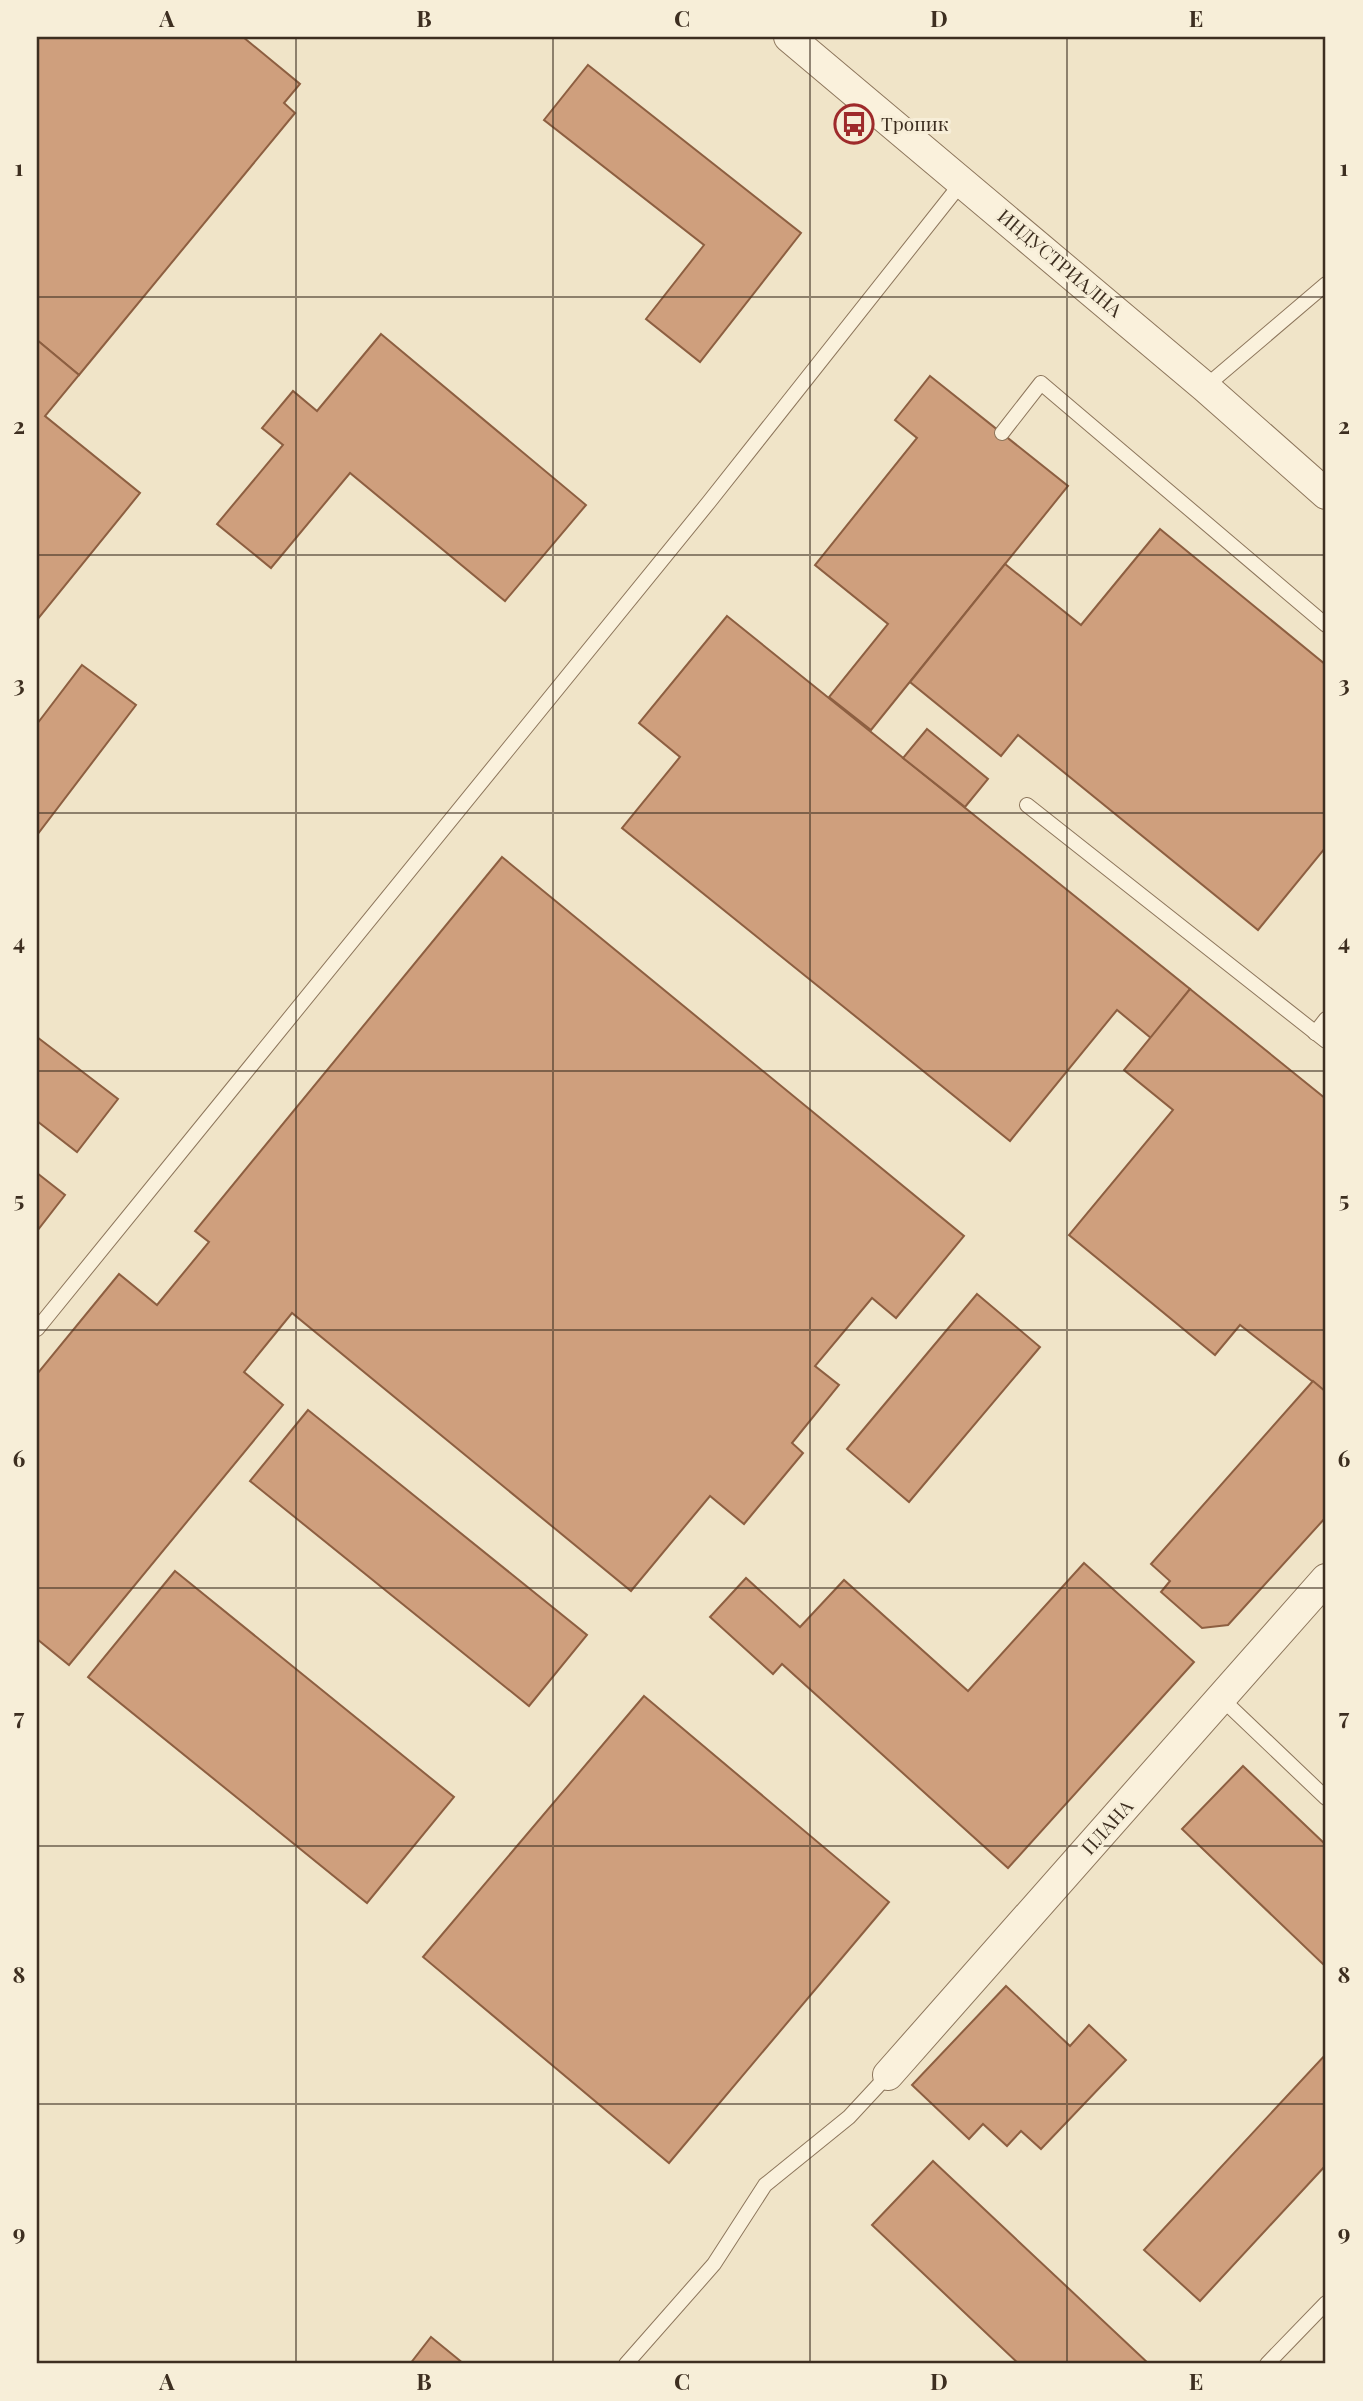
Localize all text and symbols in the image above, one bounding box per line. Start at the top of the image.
text: A [158,2,175,33]
text: B [416,2,432,33]
text: C [674,2,690,33]
text: D [930,2,948,33]
text: E [1189,2,1203,33]
bus stop icon: Тропик [833,103,875,145]
place label: Тропик [881,110,949,136]
text: 1 [15,151,24,182]
text: 1 [1340,151,1349,182]
street label: ИНДУСТРИАЛНА [993,202,1129,323]
text: 2 [13,409,25,440]
text: 2 [1338,409,1350,440]
text: 3 [13,667,25,698]
text: 3 [1338,667,1350,698]
text: 4 [13,925,25,956]
text: 4 [1338,925,1350,956]
text: 5 [14,1183,24,1214]
text: 5 [1339,1183,1349,1214]
text: 6 [13,1442,26,1473]
text: 6 [1338,1442,1351,1473]
text: 7 [14,1700,25,1731]
text: 7 [1339,1700,1350,1731]
street label: ПЛАНА [1075,1792,1139,1859]
text: 8 [13,1958,25,1989]
text: 8 [1338,1958,1350,1989]
text: 9 [13,2216,25,2247]
text: 9 [1338,2216,1350,2247]
text: A [158,2365,175,2396]
text: B [416,2365,432,2396]
text: C [674,2365,690,2396]
text: D [930,2365,948,2396]
text: E [1189,2365,1203,2396]

